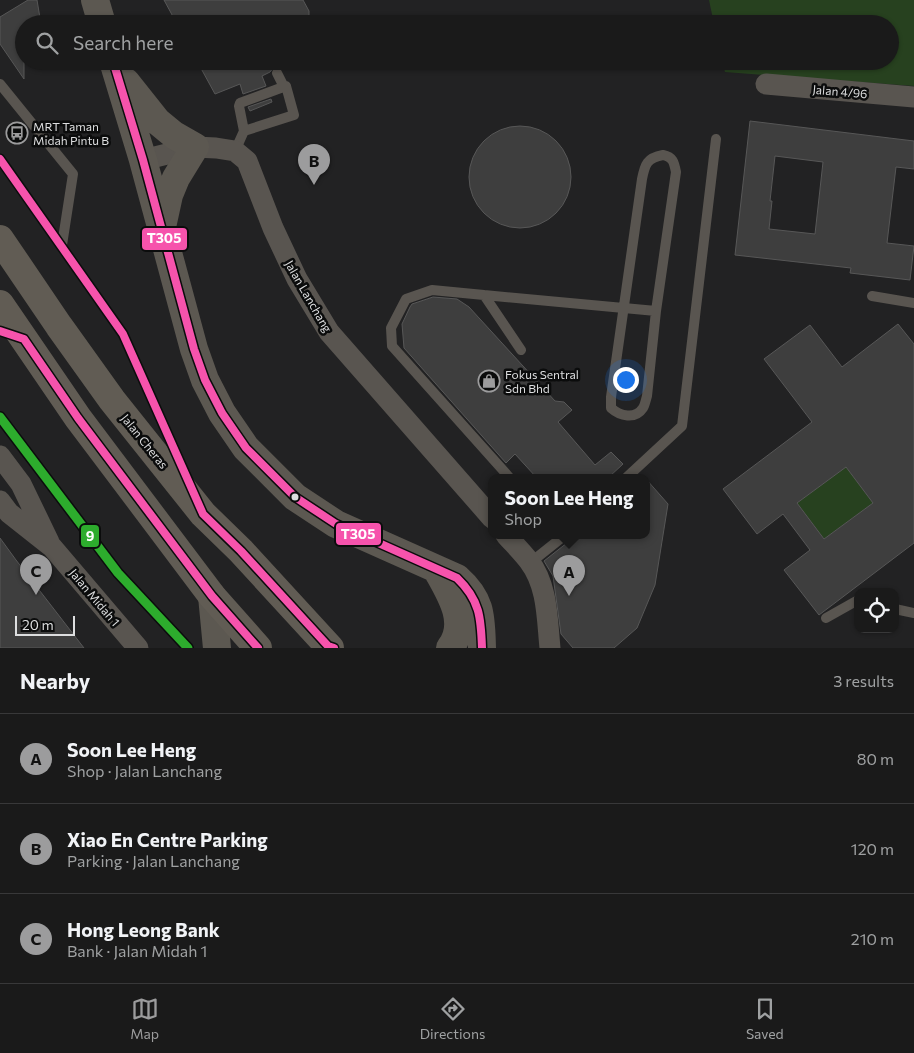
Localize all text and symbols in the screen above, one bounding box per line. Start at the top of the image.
search box [15,15,899,70]
icon: search [33,29,61,57]
text: Search here [73,31,173,54]
street label: Jalan 4/96 [812,82,868,101]
place label: MRT Taman Midah Pintu B [33,119,109,147]
bus stop icon: MRT Taman Midah Pintu B [5,121,29,145]
pin: B [298,144,330,185]
line badge: T305 [141,227,188,251]
text: T305 [147,229,181,246]
street label: Jalan Lanchang [282,258,335,335]
place label: Fokus Sentral Sdn Bhd [505,367,579,395]
your location [613,367,639,393]
shop icon: Fokus Sentral Sdn Bhd [477,369,501,393]
street label: Jalan Cheras [118,411,171,472]
popup [488,474,650,539]
text: Soon Lee Heng [504,486,634,509]
unlabelled marker [290,492,300,502]
text: Shop [504,509,542,528]
line badge: T305 [335,522,382,546]
line badge: 9 [80,524,100,548]
text: T305 [341,525,375,542]
text: 9 [86,527,95,544]
pin: C [20,554,52,595]
pin: A [553,555,585,596]
street label: Jalan Midah 1 [66,566,123,629]
map controls [854,588,899,633]
button: locate [854,588,899,633]
scale bar [15,613,75,636]
text: 20 m [22,616,54,633]
text: Nearby [20,668,90,693]
text: 3 results [833,671,894,690]
text: Soon Lee Heng [67,738,196,761]
text: A [30,749,42,768]
text: 80 m [857,749,894,768]
text: Shop · Jalan Lanchang [67,761,222,780]
text: Xiao En Centre Parking [67,828,268,851]
text: B [31,839,41,858]
text: 120 m [851,839,894,858]
text: Parking · Jalan Lanchang [67,851,240,870]
text: Hong Leong Bank [67,918,220,941]
text: C [31,929,41,948]
text: 210 m [851,929,894,948]
text: Bank · Jalan Midah 1 [67,941,207,960]
tab: Map [130,995,159,1042]
tab: Directions [420,995,485,1042]
tab: Saved [746,995,784,1042]

